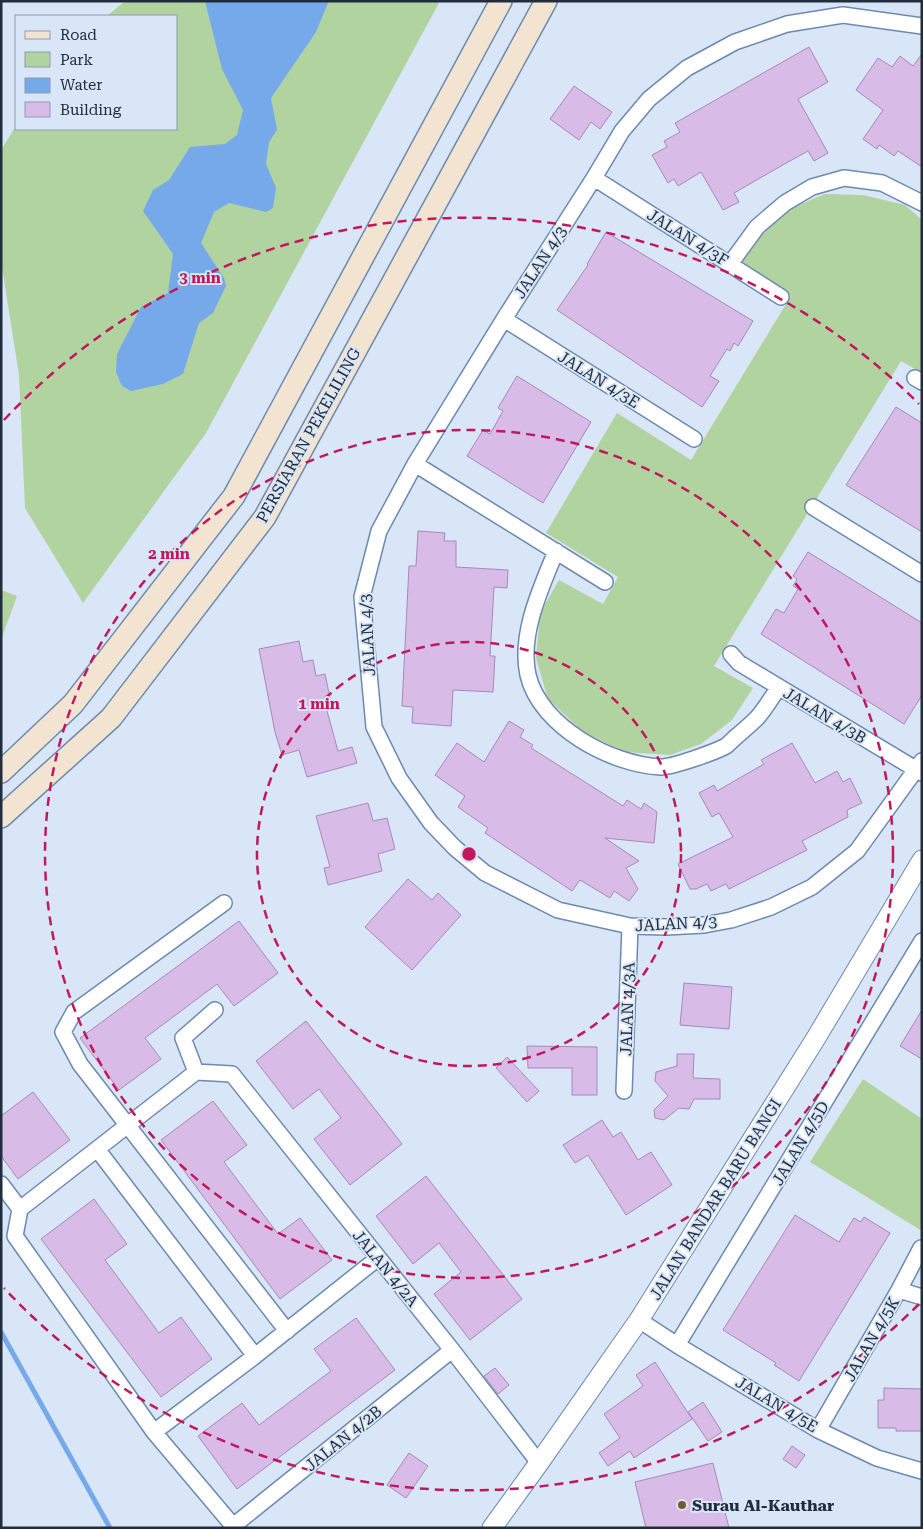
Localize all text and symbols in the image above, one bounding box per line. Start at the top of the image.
legend [15,15,178,130]
text: Road [60,26,97,44]
text: Park [60,51,94,69]
text: Water [60,76,102,94]
text: Building [60,101,122,119]
street label: JALAN 4/3F [644,205,732,270]
street label: JALAN 4/3 [510,222,571,302]
text: 3 min [179,269,221,287]
street label: PERSIARAN PEKELILING [252,344,365,526]
street label: JALAN 4/3E [554,347,643,412]
text: 2 min [148,545,190,563]
street label: JALAN 4/3 [356,593,379,677]
street label: JALAN 4/3B [780,683,870,748]
text: 1 min [298,695,340,713]
centre of rings [460,845,478,863]
street label: JALAN 4/3 [634,912,718,935]
street label: JALAN 4/3A [616,961,639,1056]
street label: JALAN BANDAR BARU BANGI [646,1095,785,1303]
street label: JALAN 4/5D [768,1098,833,1189]
street label: JALAN 4/2A [349,1226,423,1311]
street label: JALAN 4/5K [840,1293,903,1385]
street label: JALAN 4/5E [732,1372,821,1436]
street label: JALAN 4/2B [301,1402,386,1475]
place label: Surau Al-Kauthar [692,1496,834,1515]
marker: Surau Al-Kauthar [676,1499,688,1511]

